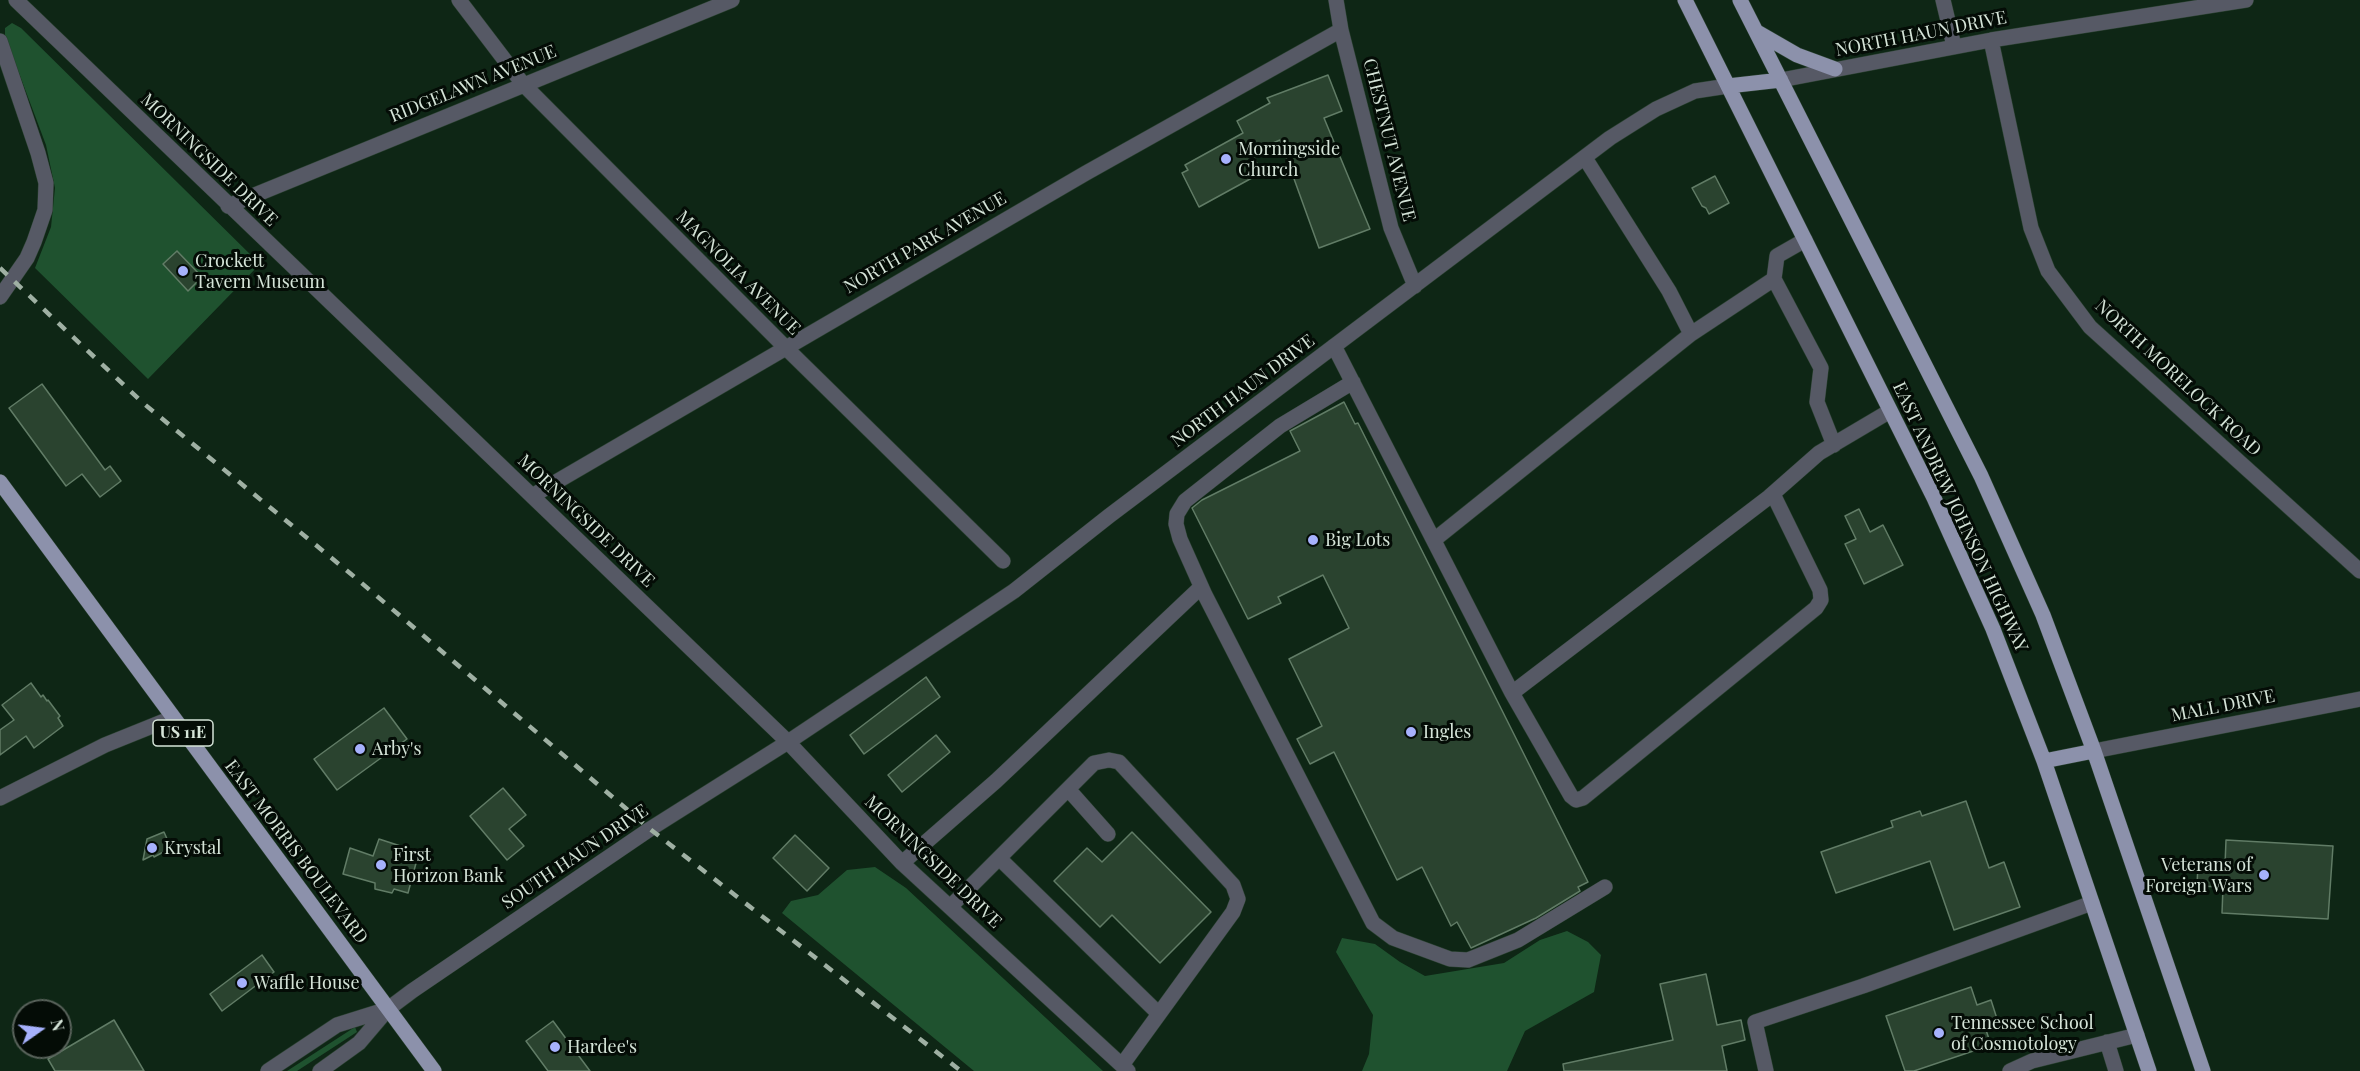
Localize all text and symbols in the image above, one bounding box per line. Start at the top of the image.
street label: NORTH HAUN DRIVE [1834,7,2008,61]
street label: RIDGELAWN AVENUE [387,41,559,127]
street label: CHESTNUT AVENUE [1358,56,1420,224]
street label: MORNINGSIDE DRIVE [136,89,282,231]
place label: Morningside Church [1238,138,1340,180]
marker: Morningside Church [1219,152,1233,166]
street label: NORTH PARK AVENUE [840,188,1010,298]
street label: MAGNOLIA AVENUE [672,207,804,339]
place label: Crockett Tavern Museum [195,250,325,292]
marker: Crockett Tavern Museum [176,264,190,278]
street label: NORTH MORELOCK ROAD [2090,295,2266,461]
street label: NORTH HAUN DRIVE [1167,330,1319,452]
street label: EAST ANDREW JOHNSON HIGHWAY [1888,379,2032,655]
street label: MORNINGSIDE DRIVE [513,450,659,592]
place label: Big Lots [1325,529,1390,551]
marker: Big Lots [1306,533,1320,547]
street label: MALL DRIVE [2169,685,2277,727]
road number: US 11E [153,720,213,746]
place label: Ingles [1423,721,1471,743]
marker: Ingles [1404,725,1418,739]
place label: Arby's [372,738,421,760]
marker: Arby's [353,742,367,756]
street label: EAST MORRIS BOULEVARD [220,756,372,948]
street label: MORNINGSIDE DRIVE [860,791,1006,933]
street label: SOUTH HAUN DRIVE [498,800,652,914]
place label: Krystal [164,837,221,859]
marker: Krystal [145,841,159,855]
place label: First Horizon Bank [393,844,504,886]
place label: Veterans of Foreign Wars [2145,854,2252,896]
marker: First Horizon Bank [374,858,388,872]
marker: Veterans of Foreign Wars [2257,868,2271,882]
place label: Waffle House [254,972,359,994]
marker: Waffle House [235,976,249,990]
north arrow [12,999,72,1059]
place label: Tennessee School of Cosmotology [1951,1012,2094,1054]
text: N [46,1017,70,1033]
marker: Tennessee School of Cosmotology [1932,1026,1946,1040]
place label: Hardee's [567,1036,637,1058]
marker: Hardee's [548,1040,562,1054]

